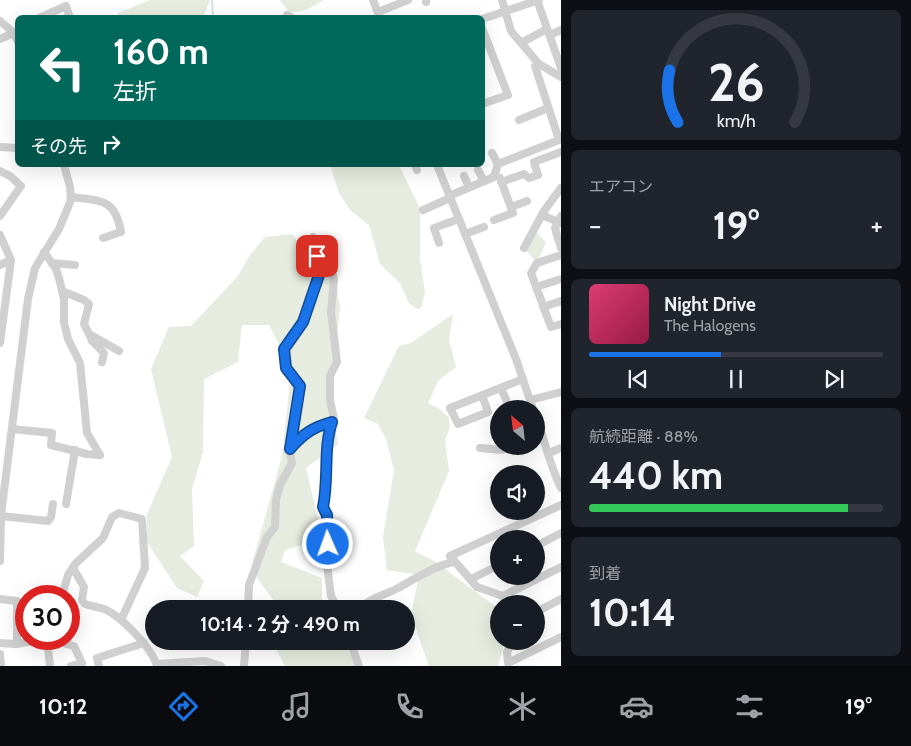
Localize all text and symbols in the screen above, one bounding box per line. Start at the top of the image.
text: 160 m [113,30,209,73]
icon: left [30,35,95,100]
text: 26 [708,51,764,114]
text: 左折 [113,78,157,105]
text: km/h [716,110,756,131]
icon: right [97,130,125,158]
text: その先 [30,135,87,158]
text: エアコン [589,177,653,196]
text: 19° [713,202,759,249]
text: − [589,208,601,242]
text: + [871,208,883,242]
pin [296,235,338,277]
icon: arrive [303,242,331,270]
text: Night Drive [664,293,756,316]
text: The Halogens [664,316,756,335]
icon: previous [624,365,652,393]
icon: pause [722,365,750,393]
icon: next [820,365,848,393]
north arrow [490,400,545,455]
map controls [490,400,545,650]
text: 航続距離 · 88% [589,427,698,446]
text: 440 km [589,452,723,499]
button: sound [490,465,545,520]
position arrow [301,517,353,569]
button: + [490,530,545,585]
text: 到着 [589,564,621,583]
speed limit sign: 30 [15,585,80,650]
text: 10:14 [589,589,676,636]
button: − [490,595,545,650]
text: 10:14 · 2 分 · 490 m [200,613,360,636]
icon: directions [166,689,201,724]
icon: music [279,689,314,724]
icon: phone [392,689,427,724]
icon: climate [505,689,540,724]
icon: car [619,689,654,724]
icon: filters [732,689,767,724]
text: 10:12 [39,693,87,720]
text: 19° [845,693,872,720]

